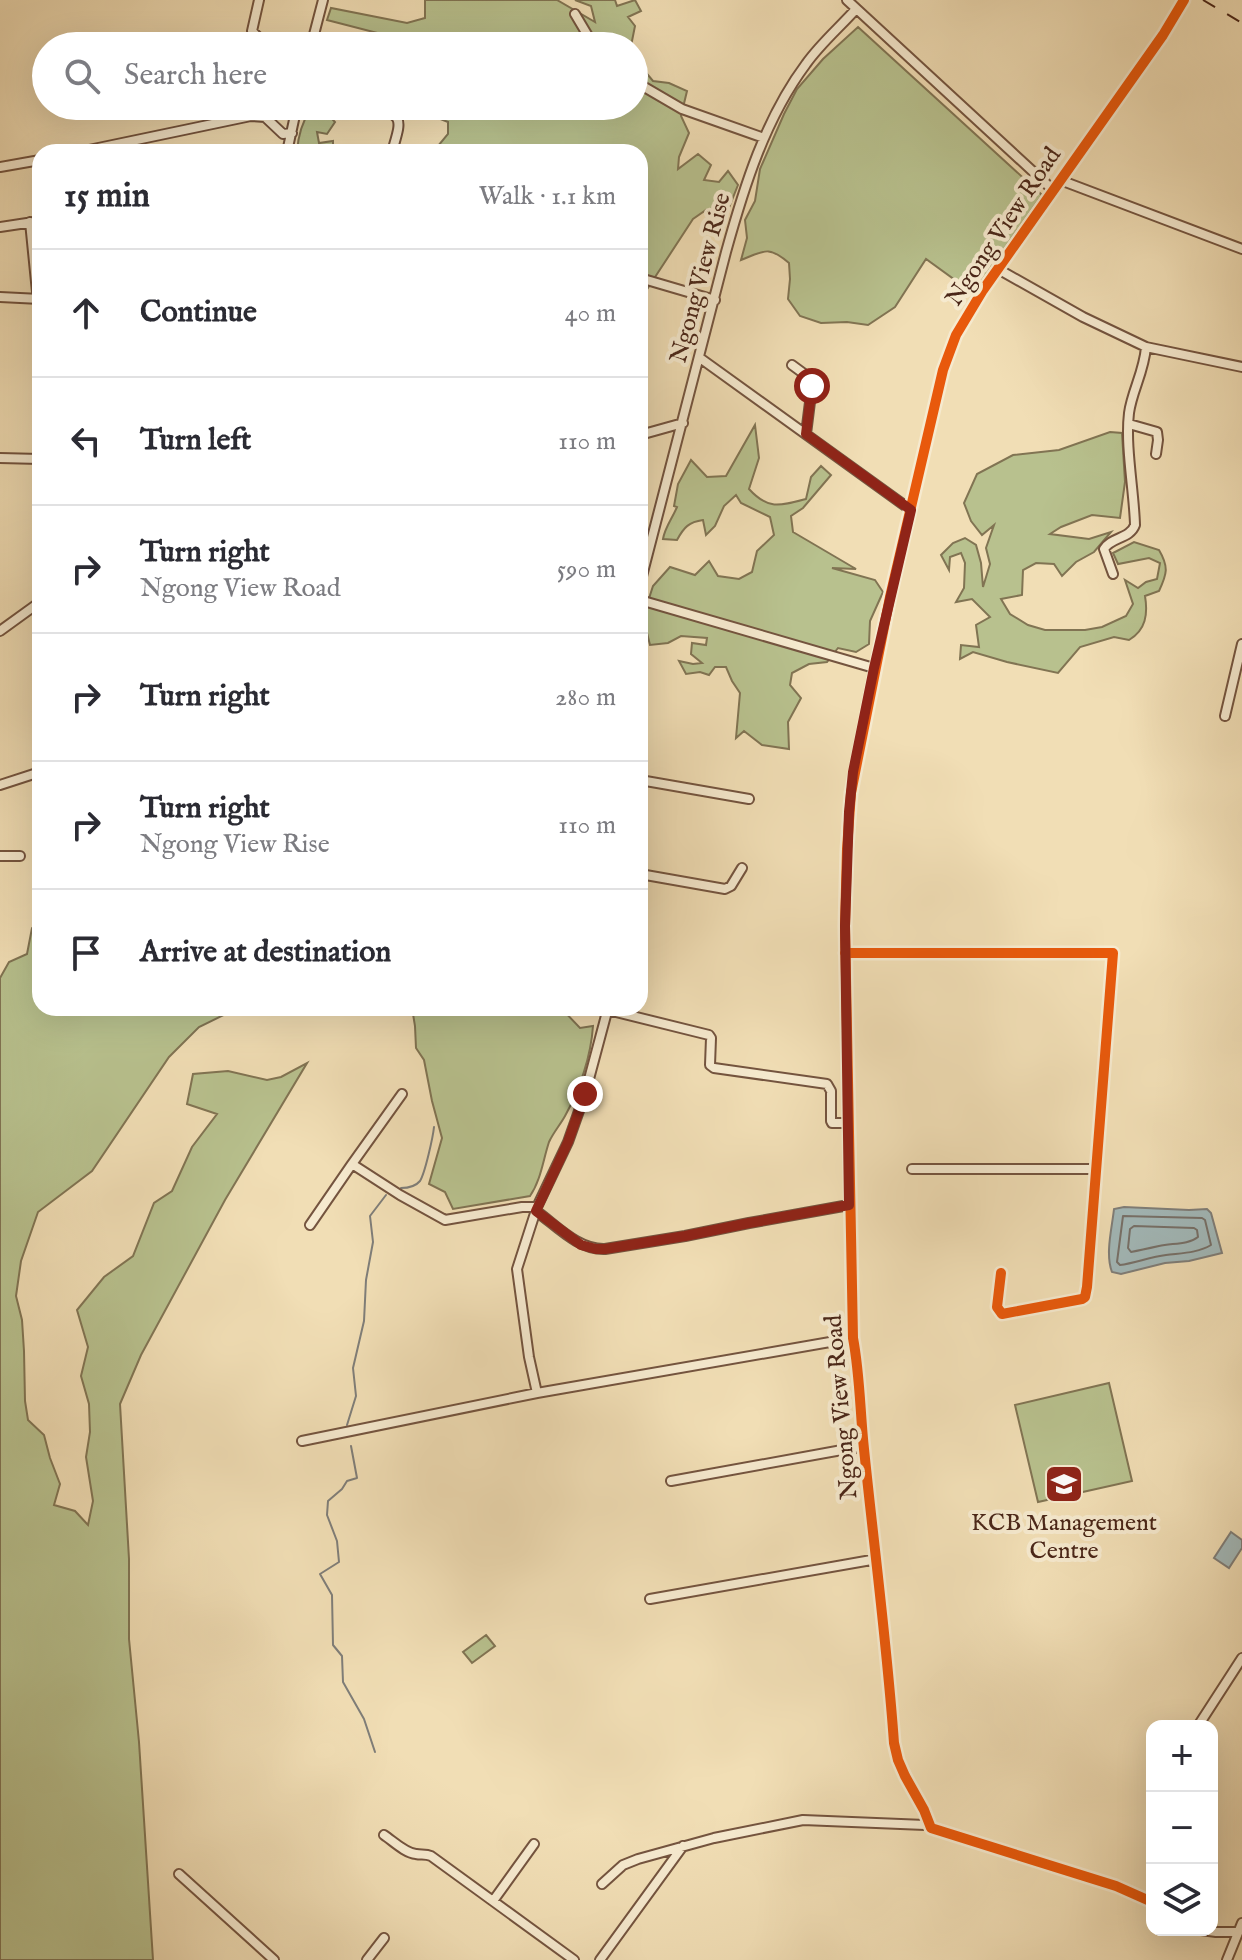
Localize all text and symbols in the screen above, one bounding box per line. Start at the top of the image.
search box [32,32,648,120]
icon: search [60,54,104,98]
text: Search here [124,57,267,95]
street label: Ngong View Road [939,141,1069,312]
text: 15 min [64,175,150,218]
text: Walk · 1.1 km [479,180,616,213]
street label: Ngong View Rise [663,189,739,367]
icon: ahead [64,291,108,335]
text: Continue [140,294,257,332]
text: 40 m [565,297,616,330]
route start [794,368,830,404]
icon: left [64,419,108,463]
text: Turn left [140,422,251,460]
text: 110 m [558,425,616,458]
text: Turn right [140,534,270,572]
icon: right [64,547,108,591]
text: 590 m [557,553,616,586]
text: Ngong View Road [140,572,341,605]
icon: right [64,675,108,719]
text: Turn right [140,678,270,716]
text: 280 m [555,681,616,714]
text: Turn right [140,790,270,828]
icon: right [64,803,108,847]
text: 110 m [558,809,616,842]
text: Ngong View Rise [140,828,330,861]
icon: arrive [64,931,108,975]
text: Arrive at destination [140,934,391,972]
route end [567,1076,603,1112]
street label: Ngong View Road [818,1313,866,1501]
school or university icon: KCB Management Centre [1043,1463,1085,1505]
place label: KCB Management Centre [971,1508,1157,1567]
map controls [1146,1720,1218,1936]
button: + [1146,1720,1218,1792]
button: − [1146,1792,1218,1864]
button: layers [1146,1864,1218,1936]

